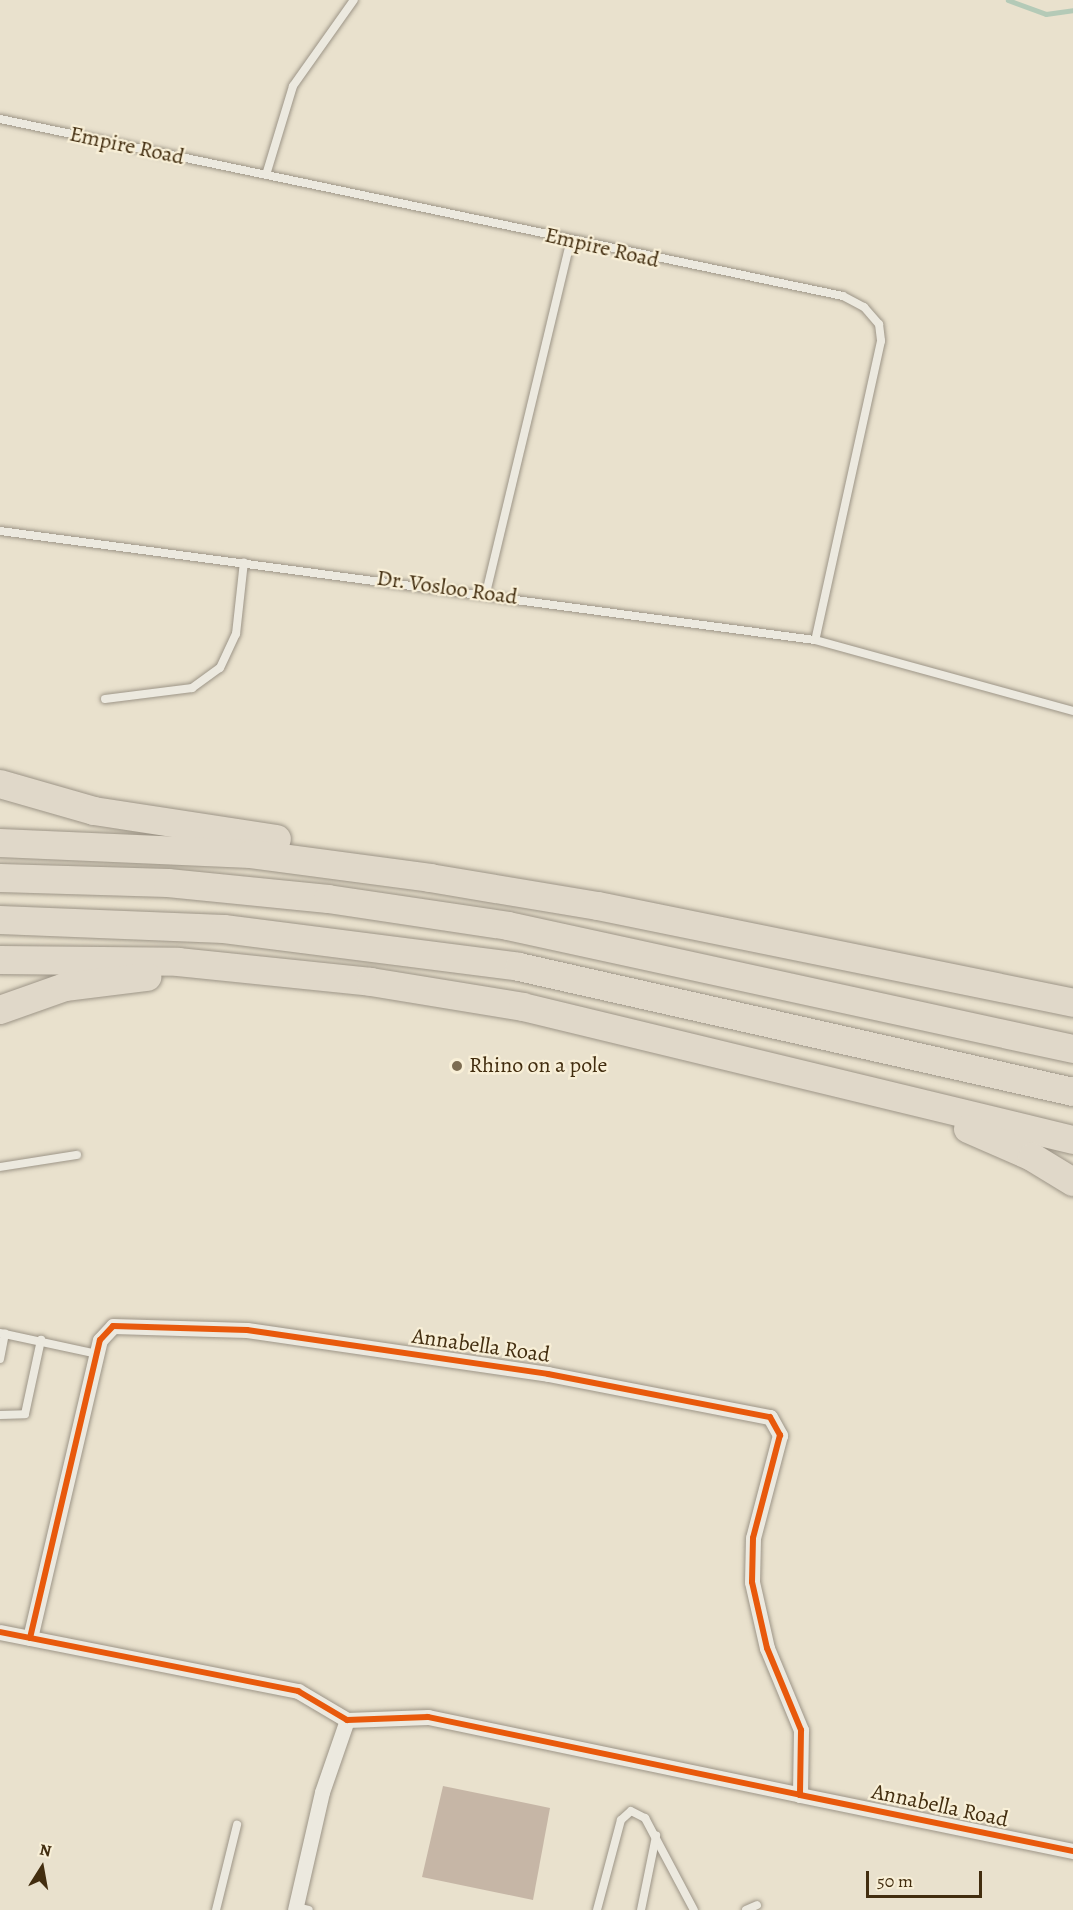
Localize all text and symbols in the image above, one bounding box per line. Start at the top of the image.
street label: Empire Road [67,121,187,171]
street label: Empire Road [542,222,662,274]
street label: Dr. Vosloo Road [375,565,519,611]
place label: Rhino on a pole [469,1053,607,1079]
marker: Rhino on a pole [450,1059,464,1073]
street label: Annabella Road [410,1323,552,1369]
street label: Annabella Road [869,1779,1011,1833]
north arrow [12,1838,72,1898]
text: N [38,1838,53,1862]
scale bar [869,1859,984,1897]
text: 50 m [877,1869,913,1893]

